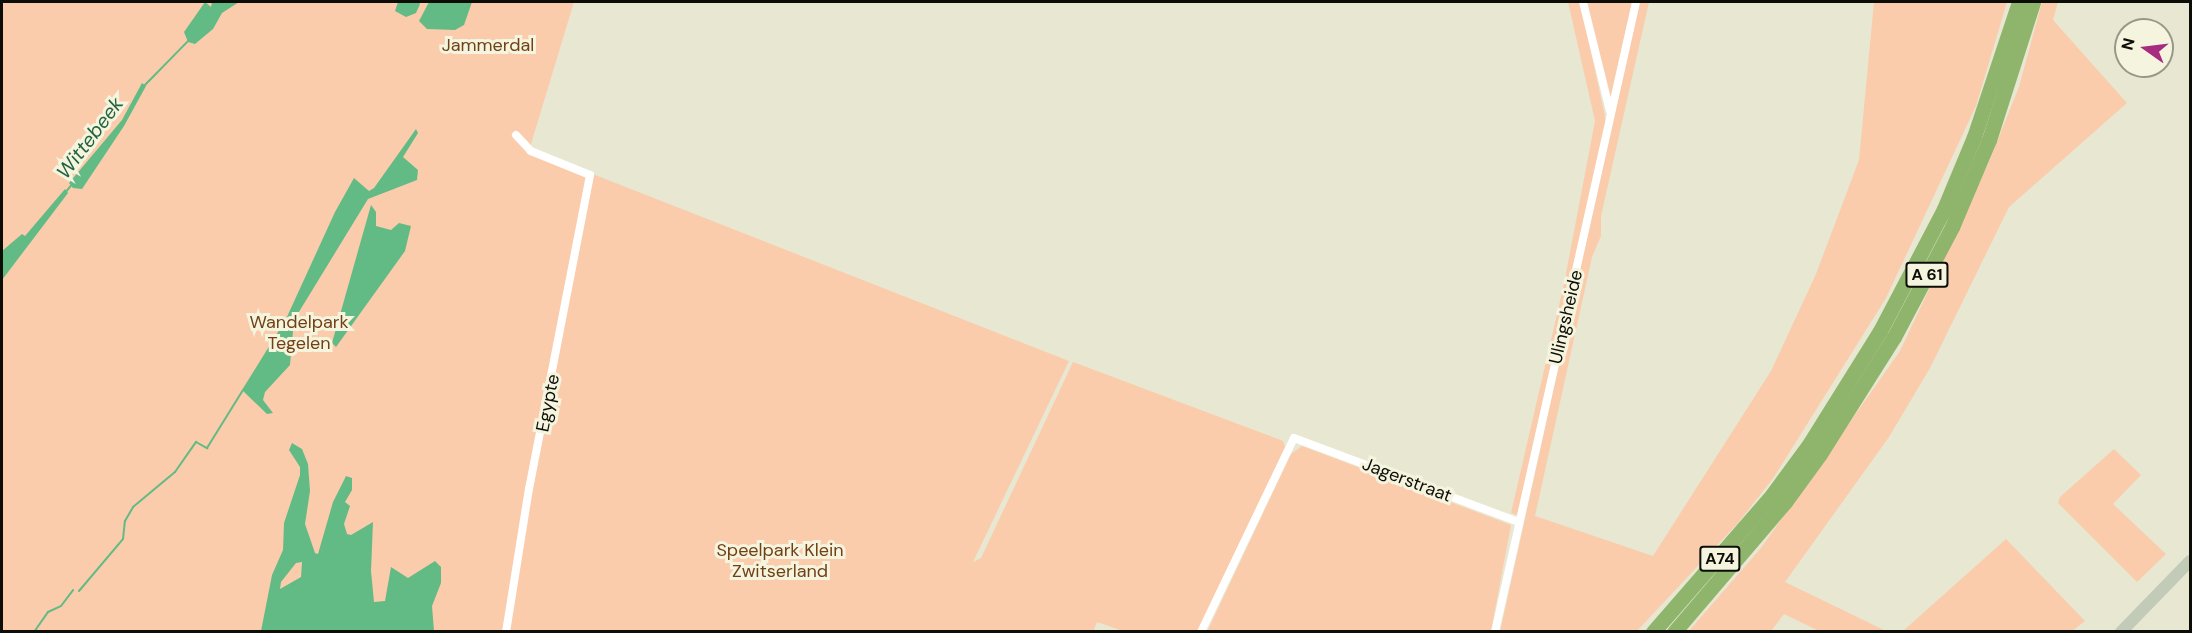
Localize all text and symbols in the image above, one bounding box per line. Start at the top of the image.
north arrow [2114,18,2174,78]
park label: Jammerdal [442,34,534,56]
text: N [2116,36,2140,52]
water label: Wittebeek [51,92,129,184]
road number: A 61 [1904,262,1950,288]
street label: Ulingsheide [1545,268,1587,366]
park label: Wandelpark Tegelen [250,312,348,354]
street label: Egypte [532,372,564,434]
street label: Jagerstraat [1359,453,1455,507]
park label: Speelpark Klein Zwitserland [716,540,844,582]
road number: A74 [1699,546,1741,572]

